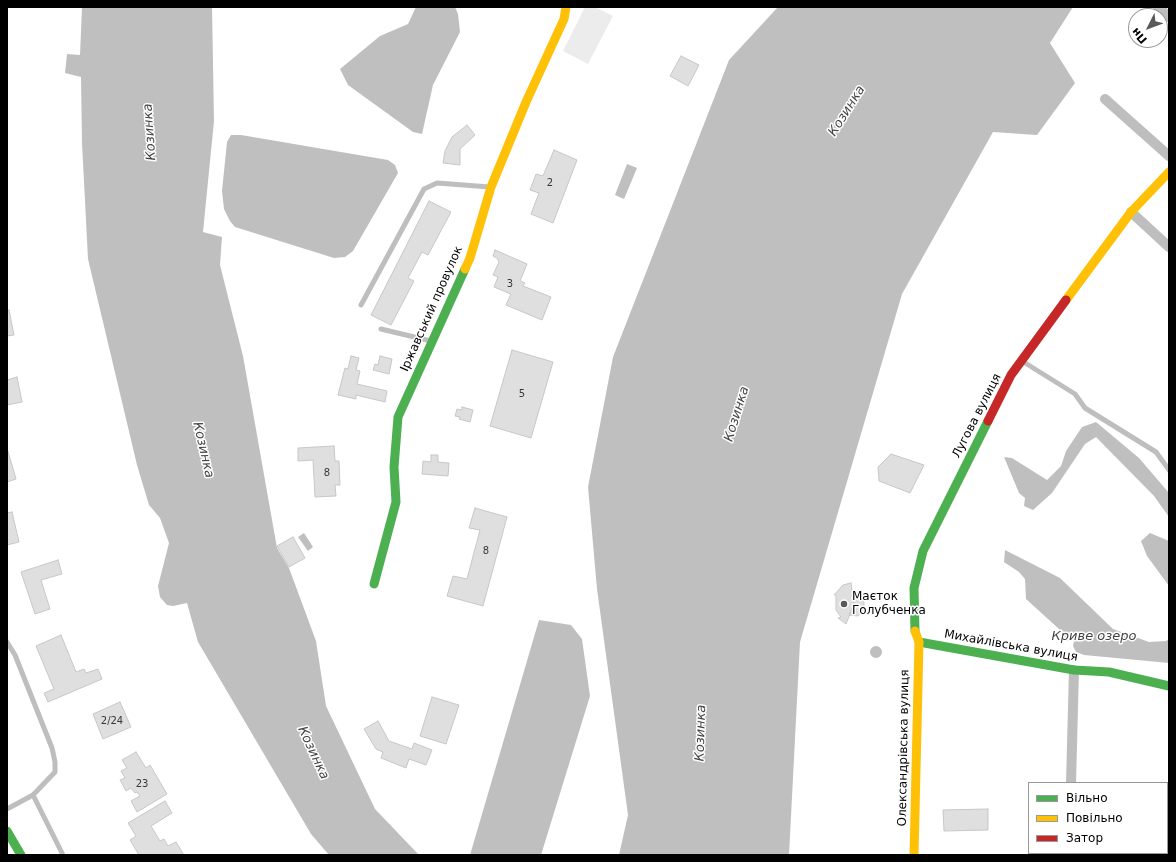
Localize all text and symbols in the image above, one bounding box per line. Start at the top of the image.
north arrow [1128,8,1168,48]
text: Пн [1129,25,1150,46]
water label: Козинка [825,83,869,139]
water label: Козинка [140,103,160,161]
house number: 2 [547,177,553,189]
street label: Іржавський провулок [398,244,466,374]
house number: 3 [507,278,513,290]
street label: Лугова вулиця [949,371,1005,461]
water label: Козинка [721,385,753,443]
house number: 5 [519,388,525,400]
water label: Козинка [189,421,217,479]
house number: 8 [324,467,330,479]
house number: 8 [483,545,489,557]
place label: Маєток Голубченка [852,590,926,618]
marker: Маєток Голубченка [839,599,849,609]
street label: Михайлівська вулиця [943,627,1079,665]
water label: Криве озеро [1052,629,1136,645]
street label: Олександрівська вулиця [895,669,913,827]
water label: Козинка [692,704,710,762]
house number: 2/24 [101,715,123,727]
water label: Козинка [294,724,332,782]
house number: 23 [136,778,148,790]
legend [1028,782,1168,854]
text: Вільно [1066,791,1108,805]
text: Повільно [1066,811,1123,825]
text: Затор [1066,831,1103,845]

